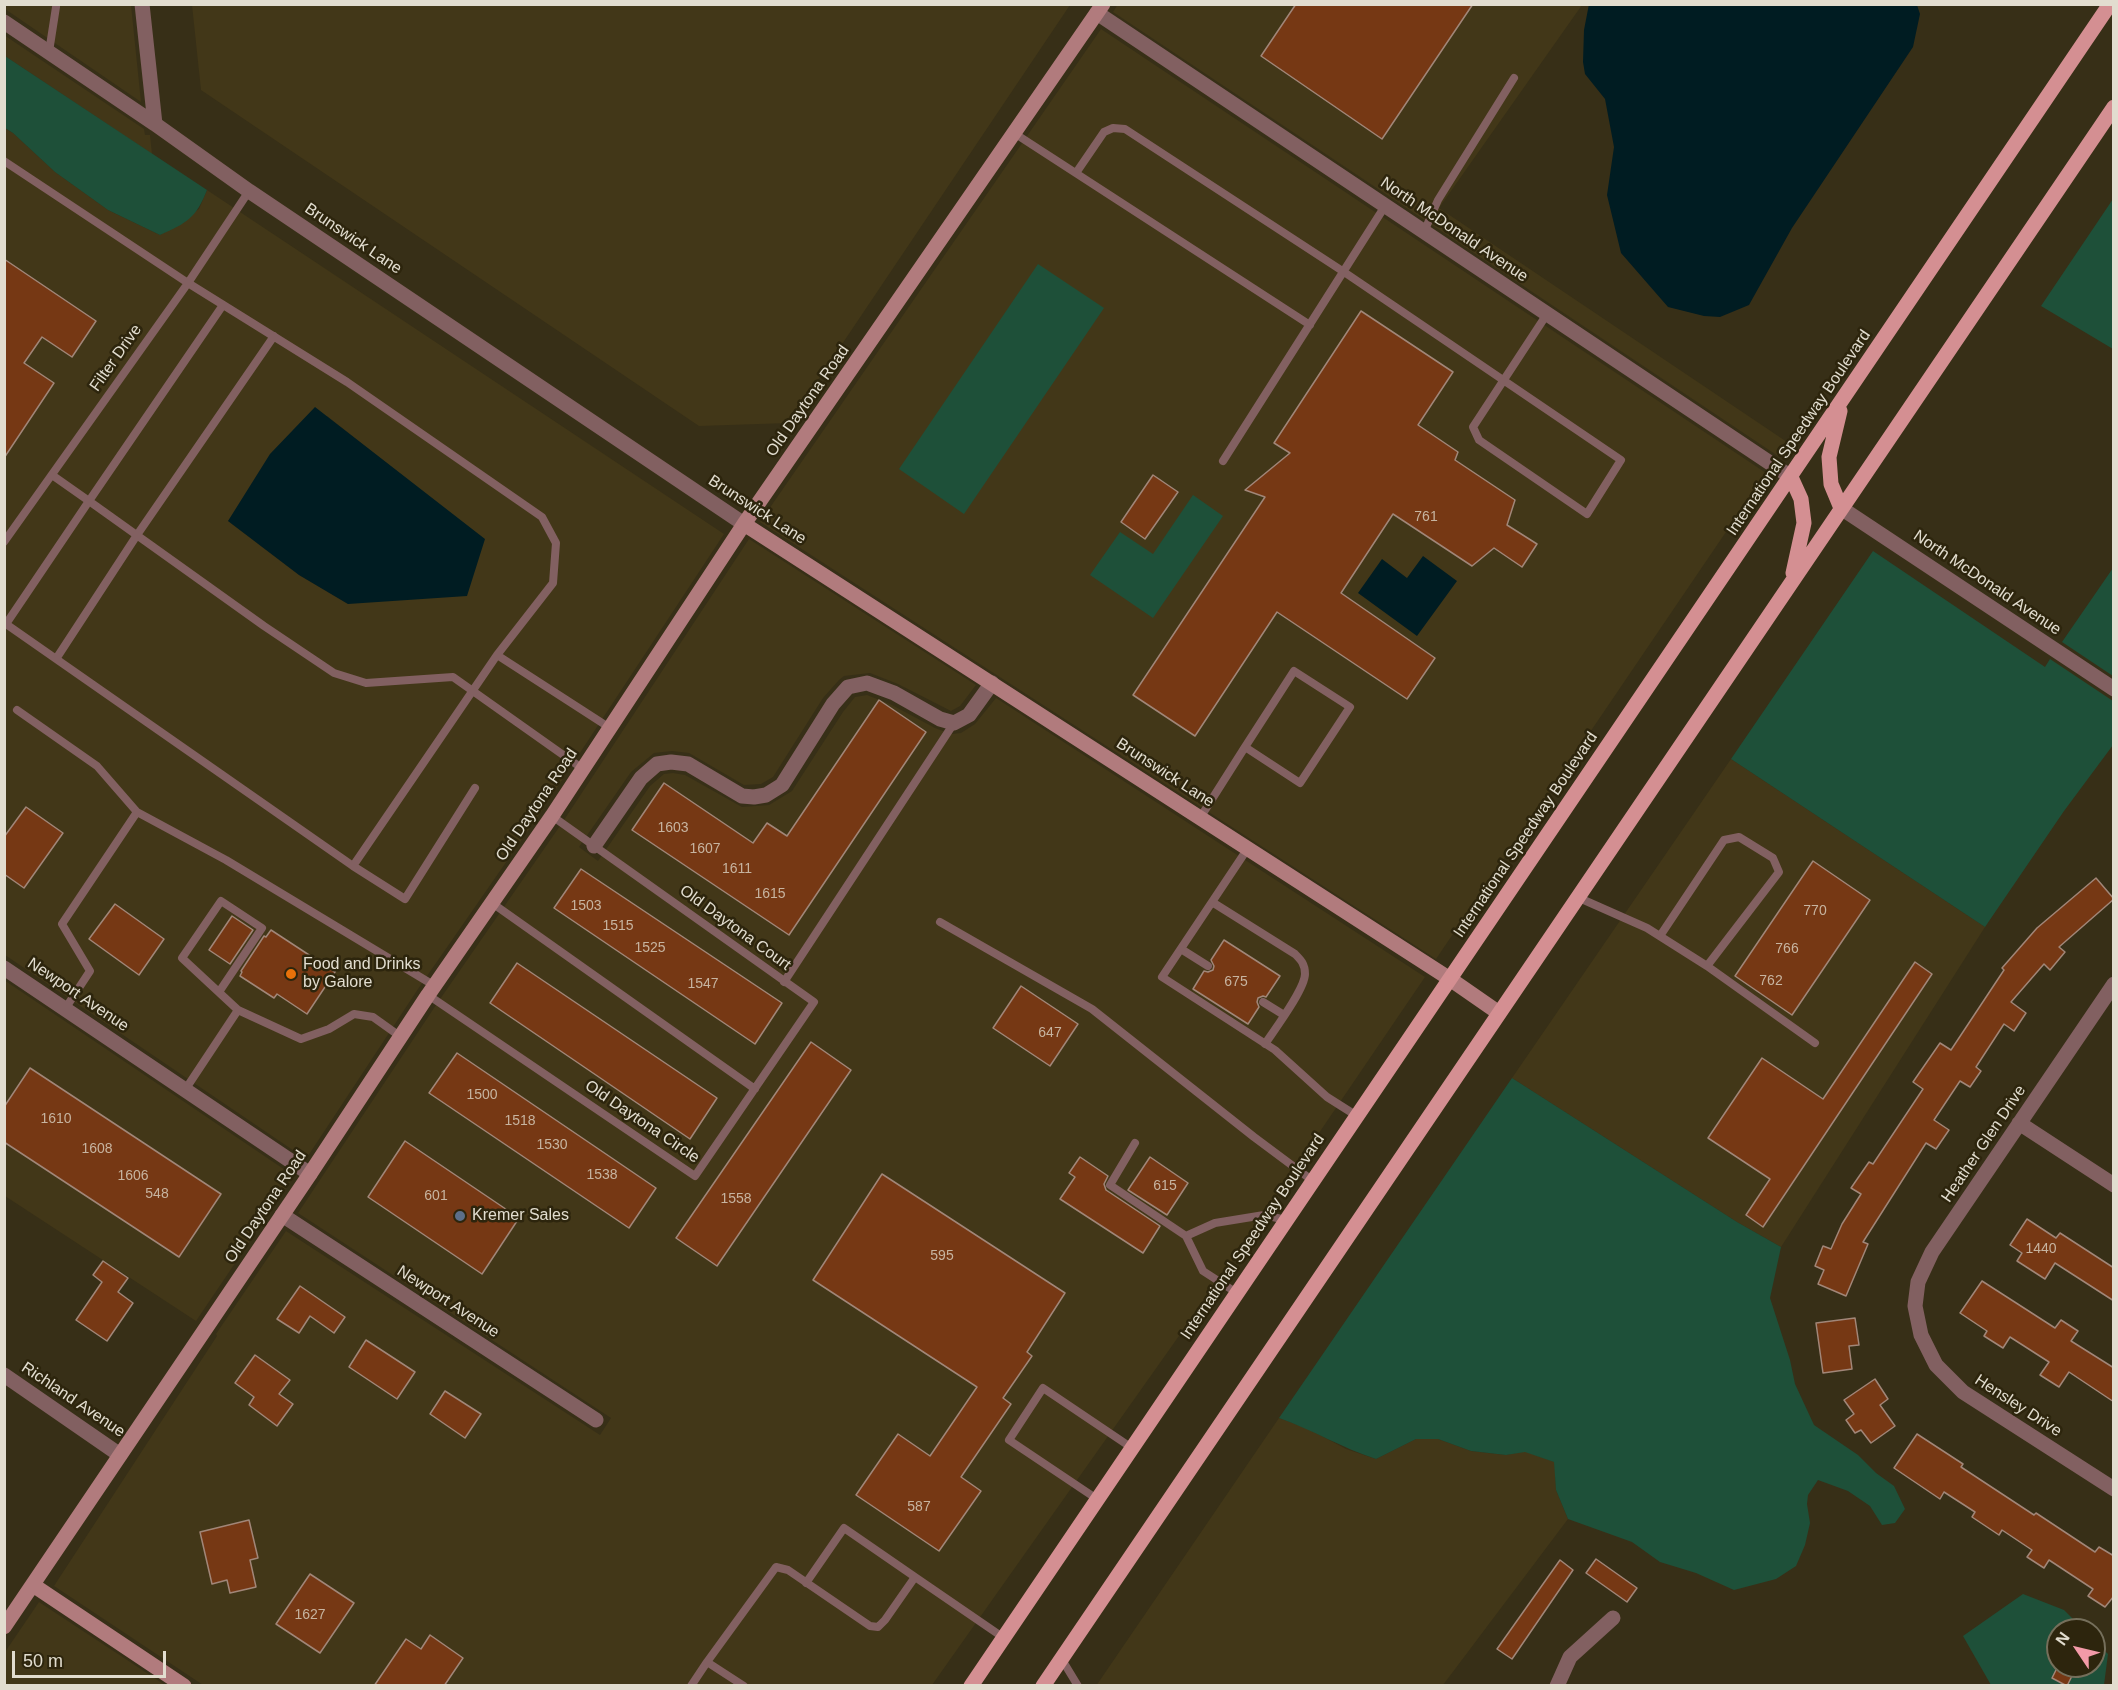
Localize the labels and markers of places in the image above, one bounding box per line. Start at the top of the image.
place label: Food and Drinks by Galore [303,955,420,993]
marker: Food and Drinks by Galore [284,967,298,981]
place label: Kremer Sales [472,1206,569,1226]
marker: Kremer Sales [453,1209,467,1223]

